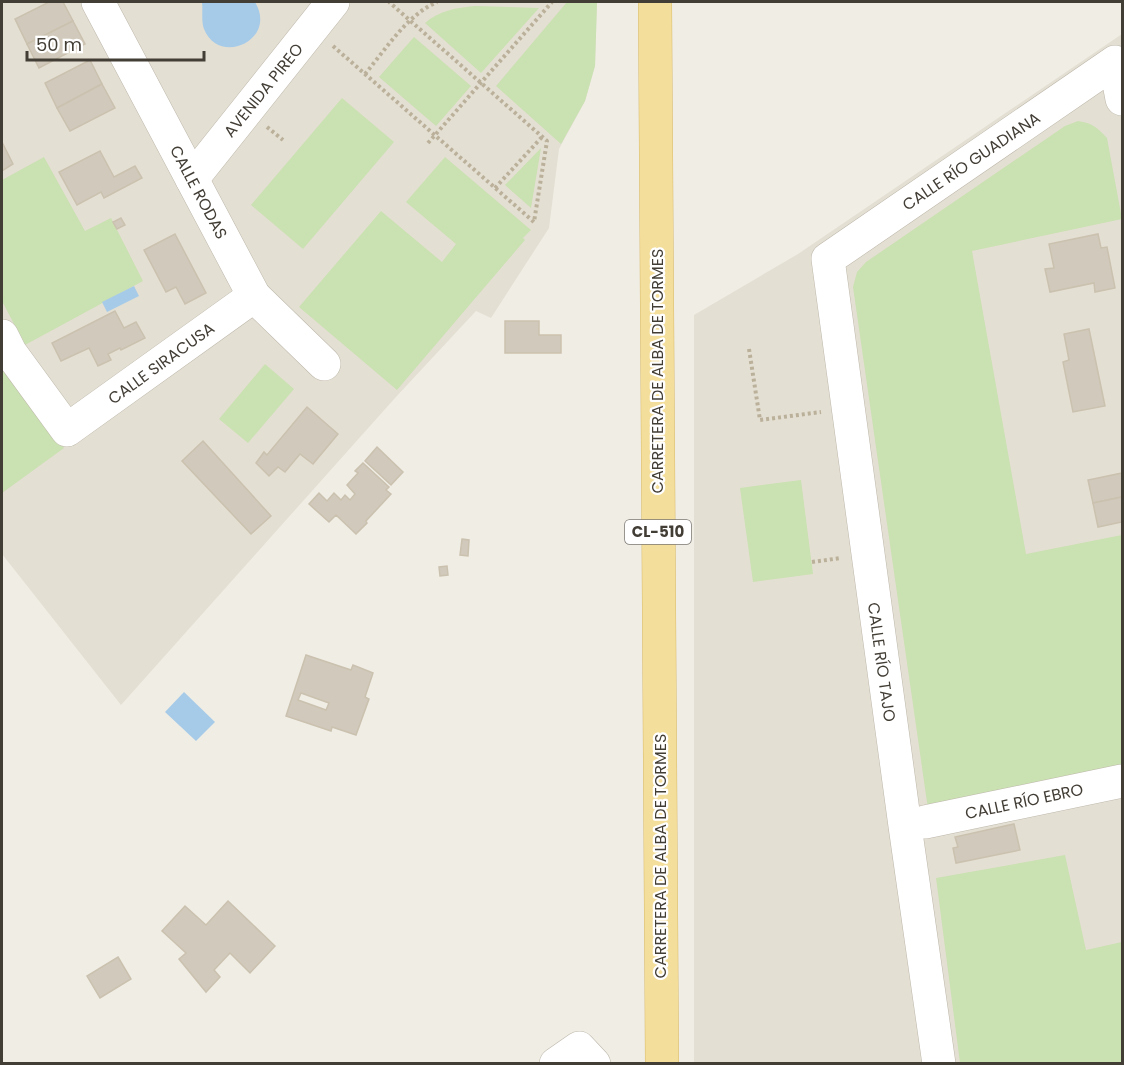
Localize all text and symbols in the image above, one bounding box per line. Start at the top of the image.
scale bar [27,24,204,62]
text: 50 m [36,32,82,57]
street label: AVENIDA PIREO [218,38,309,142]
street label: CALLE RÍO GUADIANA [898,106,1045,216]
street label: CALLE RODAS [164,141,233,243]
street label: CARRETERA DE ALBA DE TORMES [646,249,669,493]
street label: CALLE SIRACUSA [103,317,219,410]
road number: CL-510 [625,520,691,544]
street label: CALLE RÍO TAJO [862,601,901,723]
street label: CARRETERA DE ALBA DE TORMES [649,734,672,978]
street label: CALLE RÍO EBRO [963,778,1085,825]

